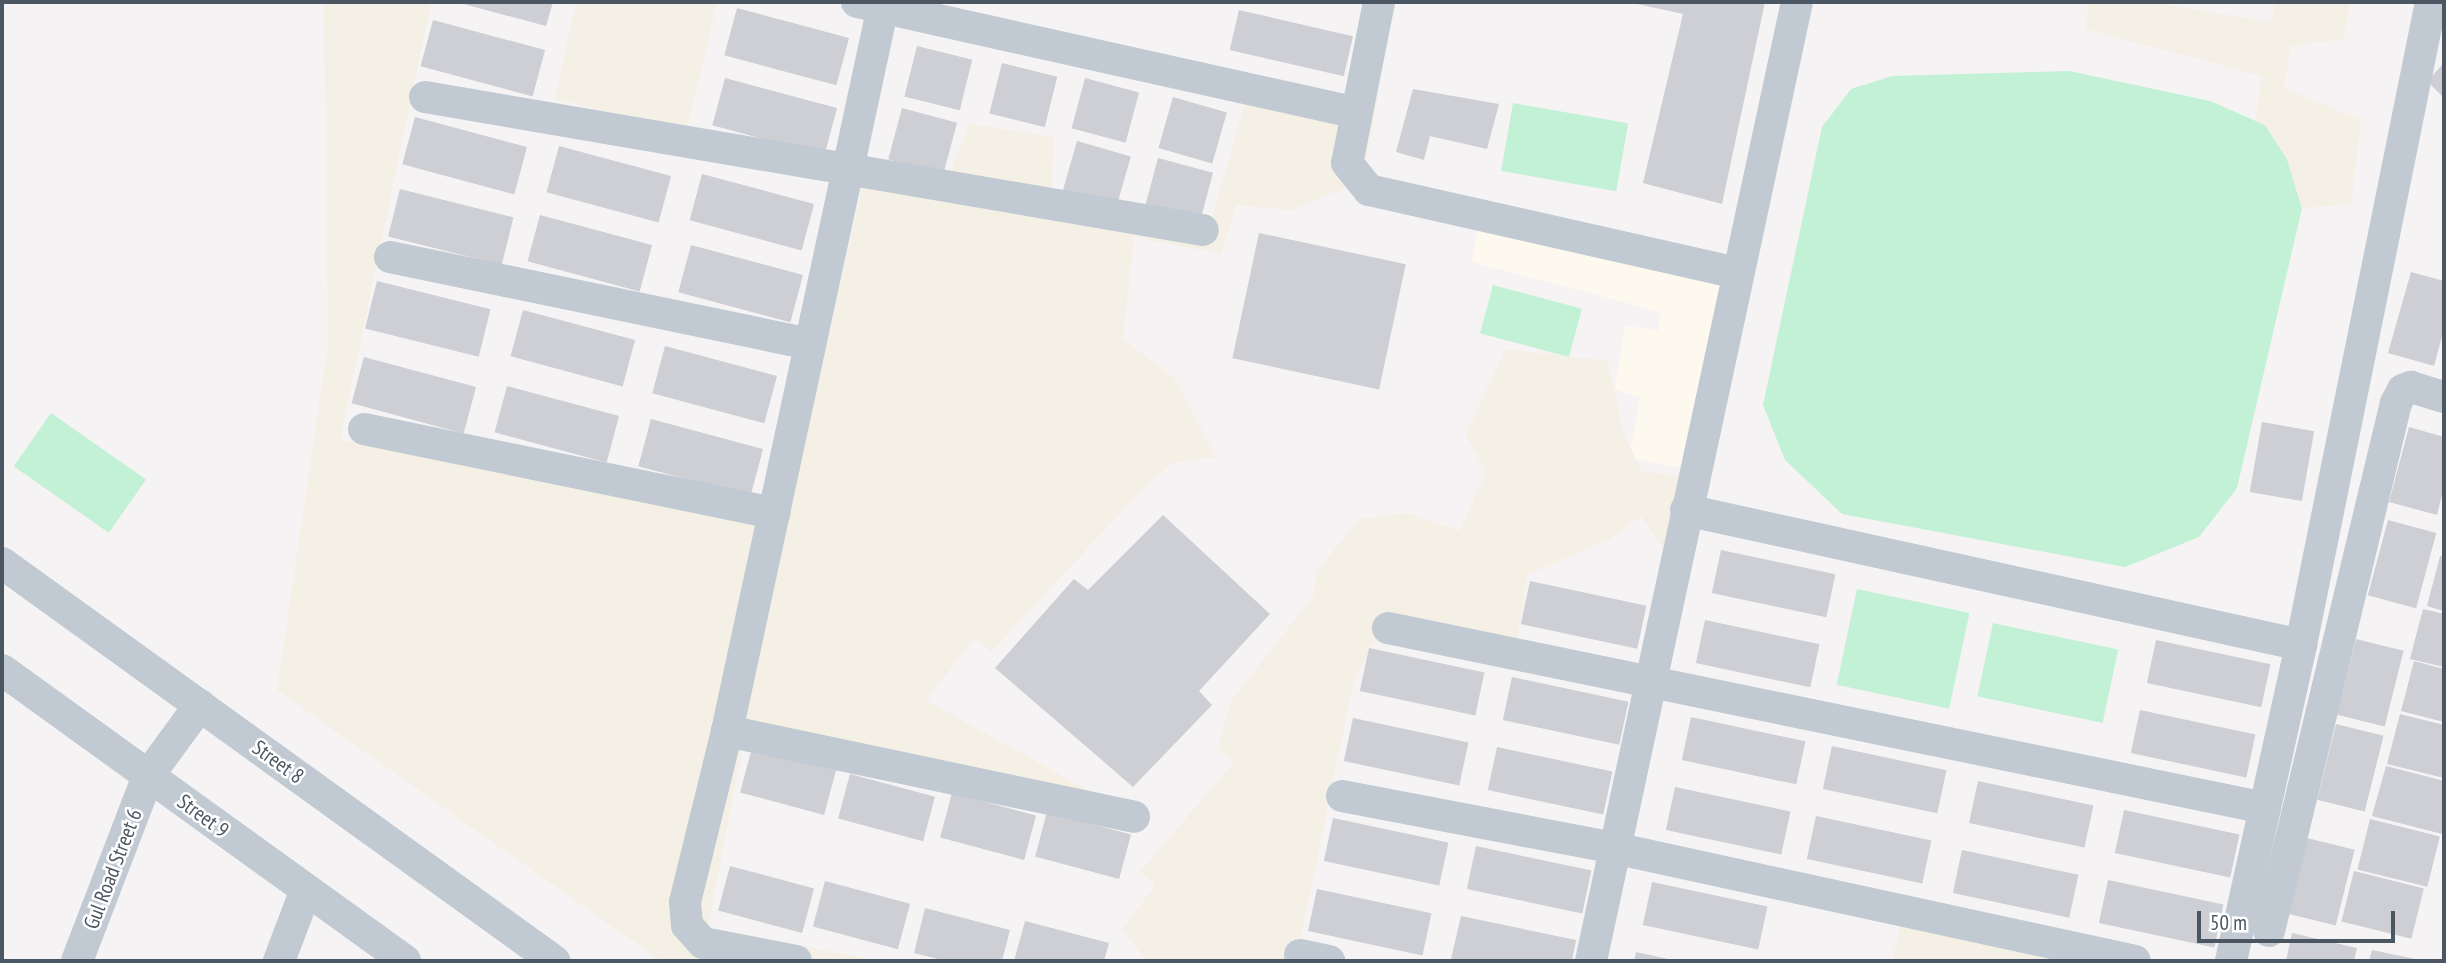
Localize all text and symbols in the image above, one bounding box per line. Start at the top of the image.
street label: Street 8 [247,735,309,789]
street label: Street 9 [172,789,234,843]
street label: Gul Road Street 6 [79,805,147,933]
scale bar [2201,897,2399,941]
text: 50 m [2210,909,2247,936]

